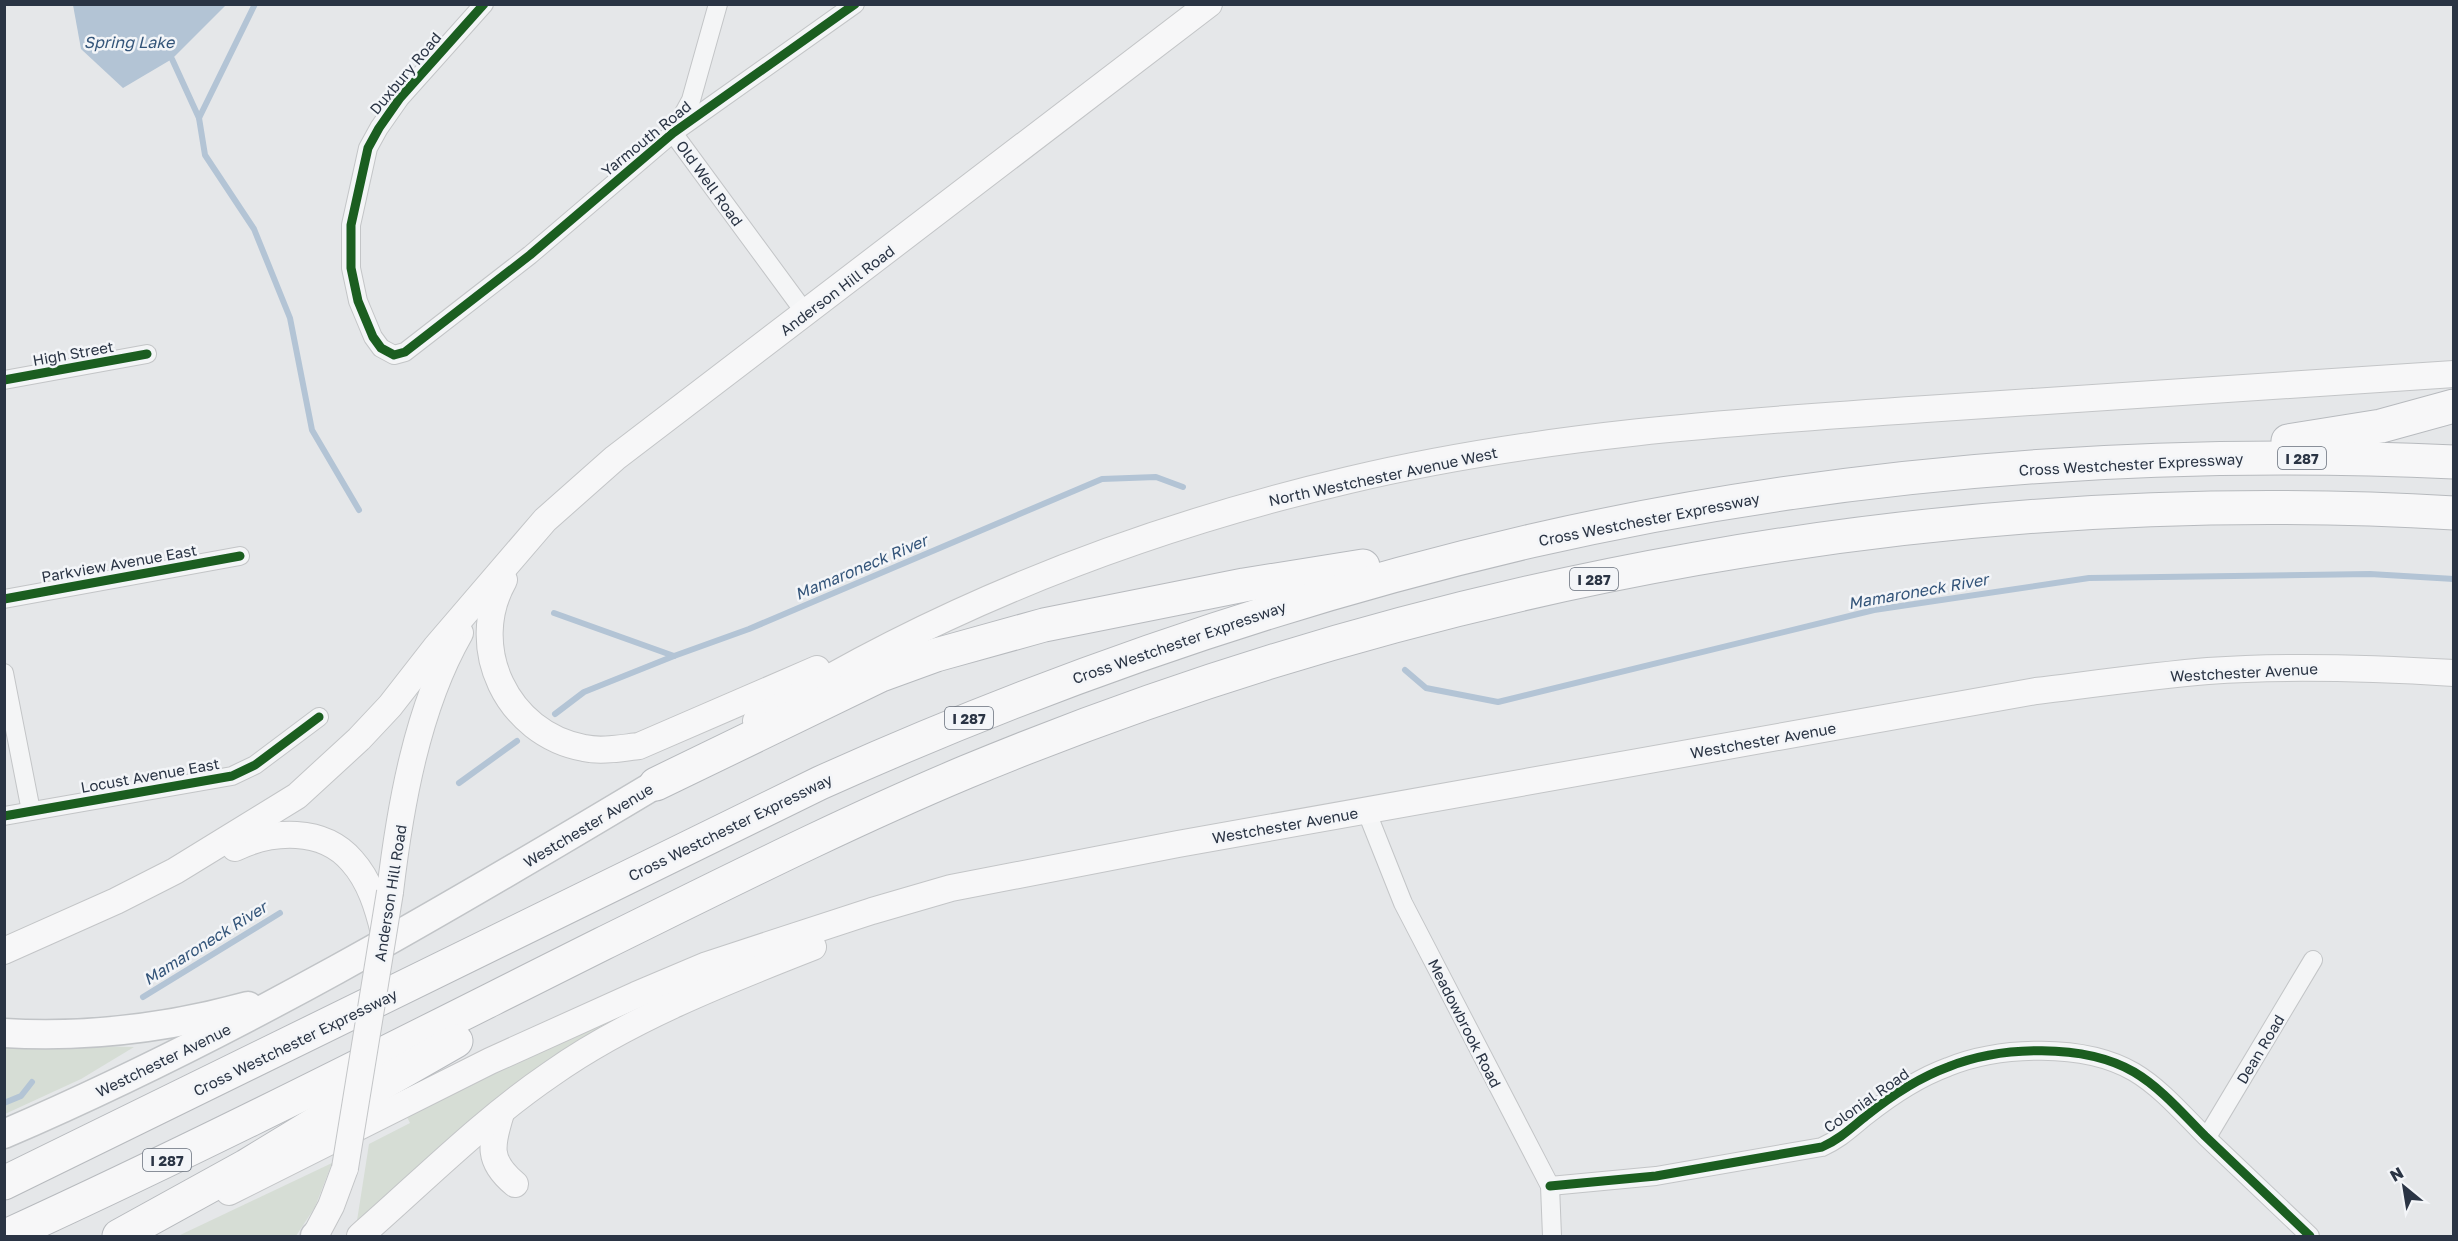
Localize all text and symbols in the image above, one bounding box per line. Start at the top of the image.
street label: Duxbury Road [366,28,444,118]
water label: Spring Lake [84,32,176,52]
street label: Yarmouth Road [598,96,694,180]
street label: Old Well Road [673,137,747,229]
street label: Anderson Hill Road [776,241,898,339]
street label: High Street [31,337,115,369]
street label: North Westchester Avenue West [1267,443,1499,509]
road number: I 287 [2278,447,2326,469]
street label: Cross Westchester Expressway [2018,449,2244,479]
street label: Cross Westchester Expressway [1537,489,1762,549]
water label: Mamaroneck River [792,529,933,604]
street label: Parkview Avenue East [40,540,198,586]
road number: I 287 [1570,568,1618,590]
water label: Mamaroneck River [1846,568,1992,613]
street label: Cross Westchester Expressway [1070,597,1289,687]
street label: Westchester Avenue [2170,659,2319,685]
road number: I 287 [945,707,993,729]
street label: Westchester Avenue [1689,718,1838,762]
street label: Locust Avenue East [79,754,221,796]
street label: Cross Westchester Expressway [625,769,835,884]
street label: Westchester Avenue [520,779,656,871]
street label: Westchester Avenue [1211,803,1360,847]
street label: Anderson Hill Road [370,823,410,963]
water label: Mamaroneck River [140,895,273,989]
street label: Meadowbrook Road [1425,956,1505,1090]
street label: Cross Westchester Expressway [190,984,400,1099]
street label: Dean Road [2232,1011,2288,1087]
street label: Westchester Avenue [93,1019,234,1100]
street label: Colonial Road [1820,1064,1912,1136]
road number: I 287 [143,1149,191,1171]
north arrow [2374,1157,2434,1217]
text: N [2386,1162,2407,1186]

